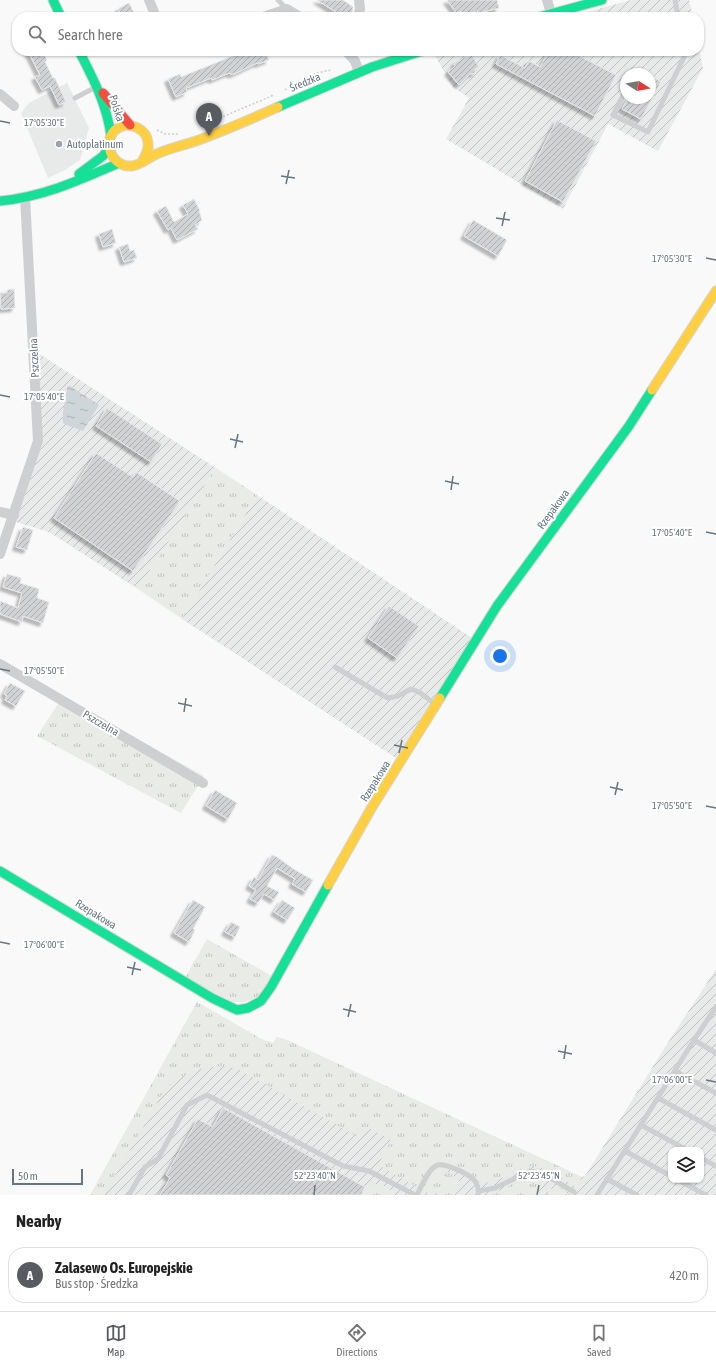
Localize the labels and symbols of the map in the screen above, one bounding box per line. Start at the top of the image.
north arrow [620,68,656,104]
street label: Średzka [288,70,322,94]
street label: Polska [107,93,127,123]
pin: A [196,103,222,136]
text: 17°05'30"E [24,117,65,128]
place label: Autoplatinum [67,138,124,150]
marker: Autoplatinum [54,139,64,149]
text: 17°05'30"E [652,253,693,264]
street label: Pszczelna [27,338,41,378]
text: 17°05'40"E [24,391,65,402]
street label: Rzepakowa [535,487,571,531]
text: 17°05'40"E [652,527,693,538]
your location [490,646,510,666]
text: 17°05'50"E [24,665,65,676]
street label: Pszczelna [81,708,121,738]
street label: Rzepakowa [358,758,392,804]
text: 17°05'50"E [652,800,693,811]
street label: Rzepakowa [73,897,119,931]
text: 17°06'00"E [24,939,65,950]
text: 17°06'00"E [652,1074,693,1085]
scale bar [12,1167,83,1186]
text: 52°23'40"N [294,1170,336,1181]
text: 52°23'45"N [518,1170,560,1181]

